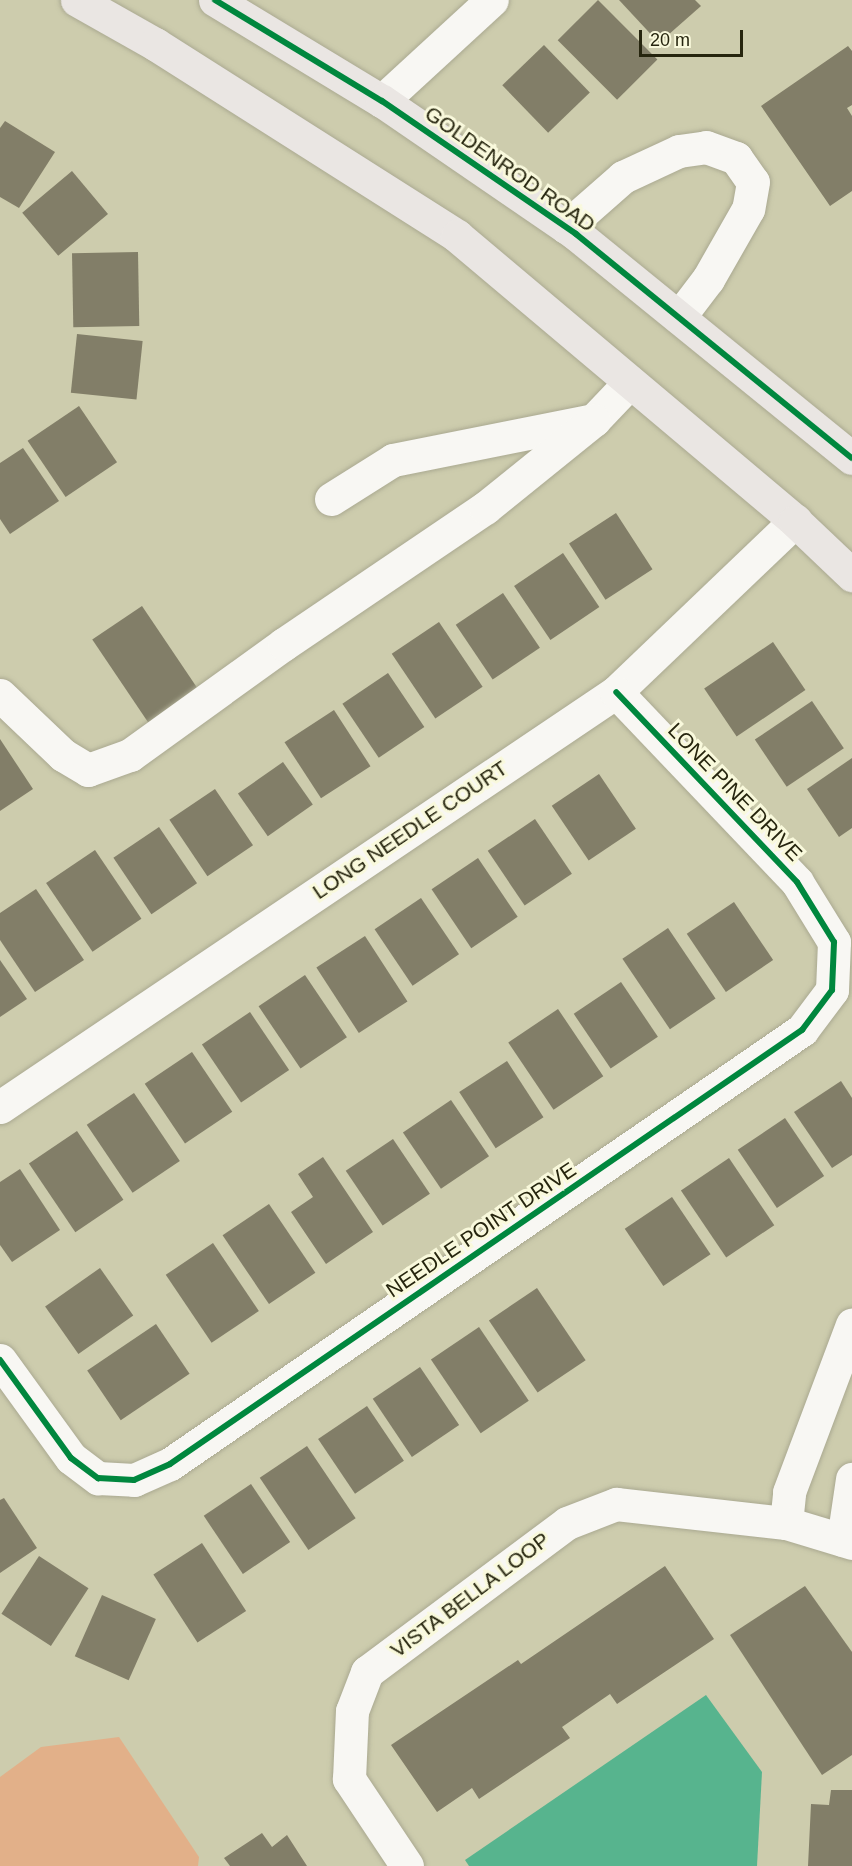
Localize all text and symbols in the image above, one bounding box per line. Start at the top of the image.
scale bar [642,18,746,56]
text: 20 m [650,30,690,50]
street label: GOLDENROD ROAD [420,101,600,237]
street label: LONE PINE DRIVE [663,718,807,866]
street label: LONG NEEDLE COURT [308,755,512,905]
street label: NEEDLE POINT DRIVE [381,1157,581,1303]
street label: VISTA BELLA LOOP [385,1526,555,1664]

